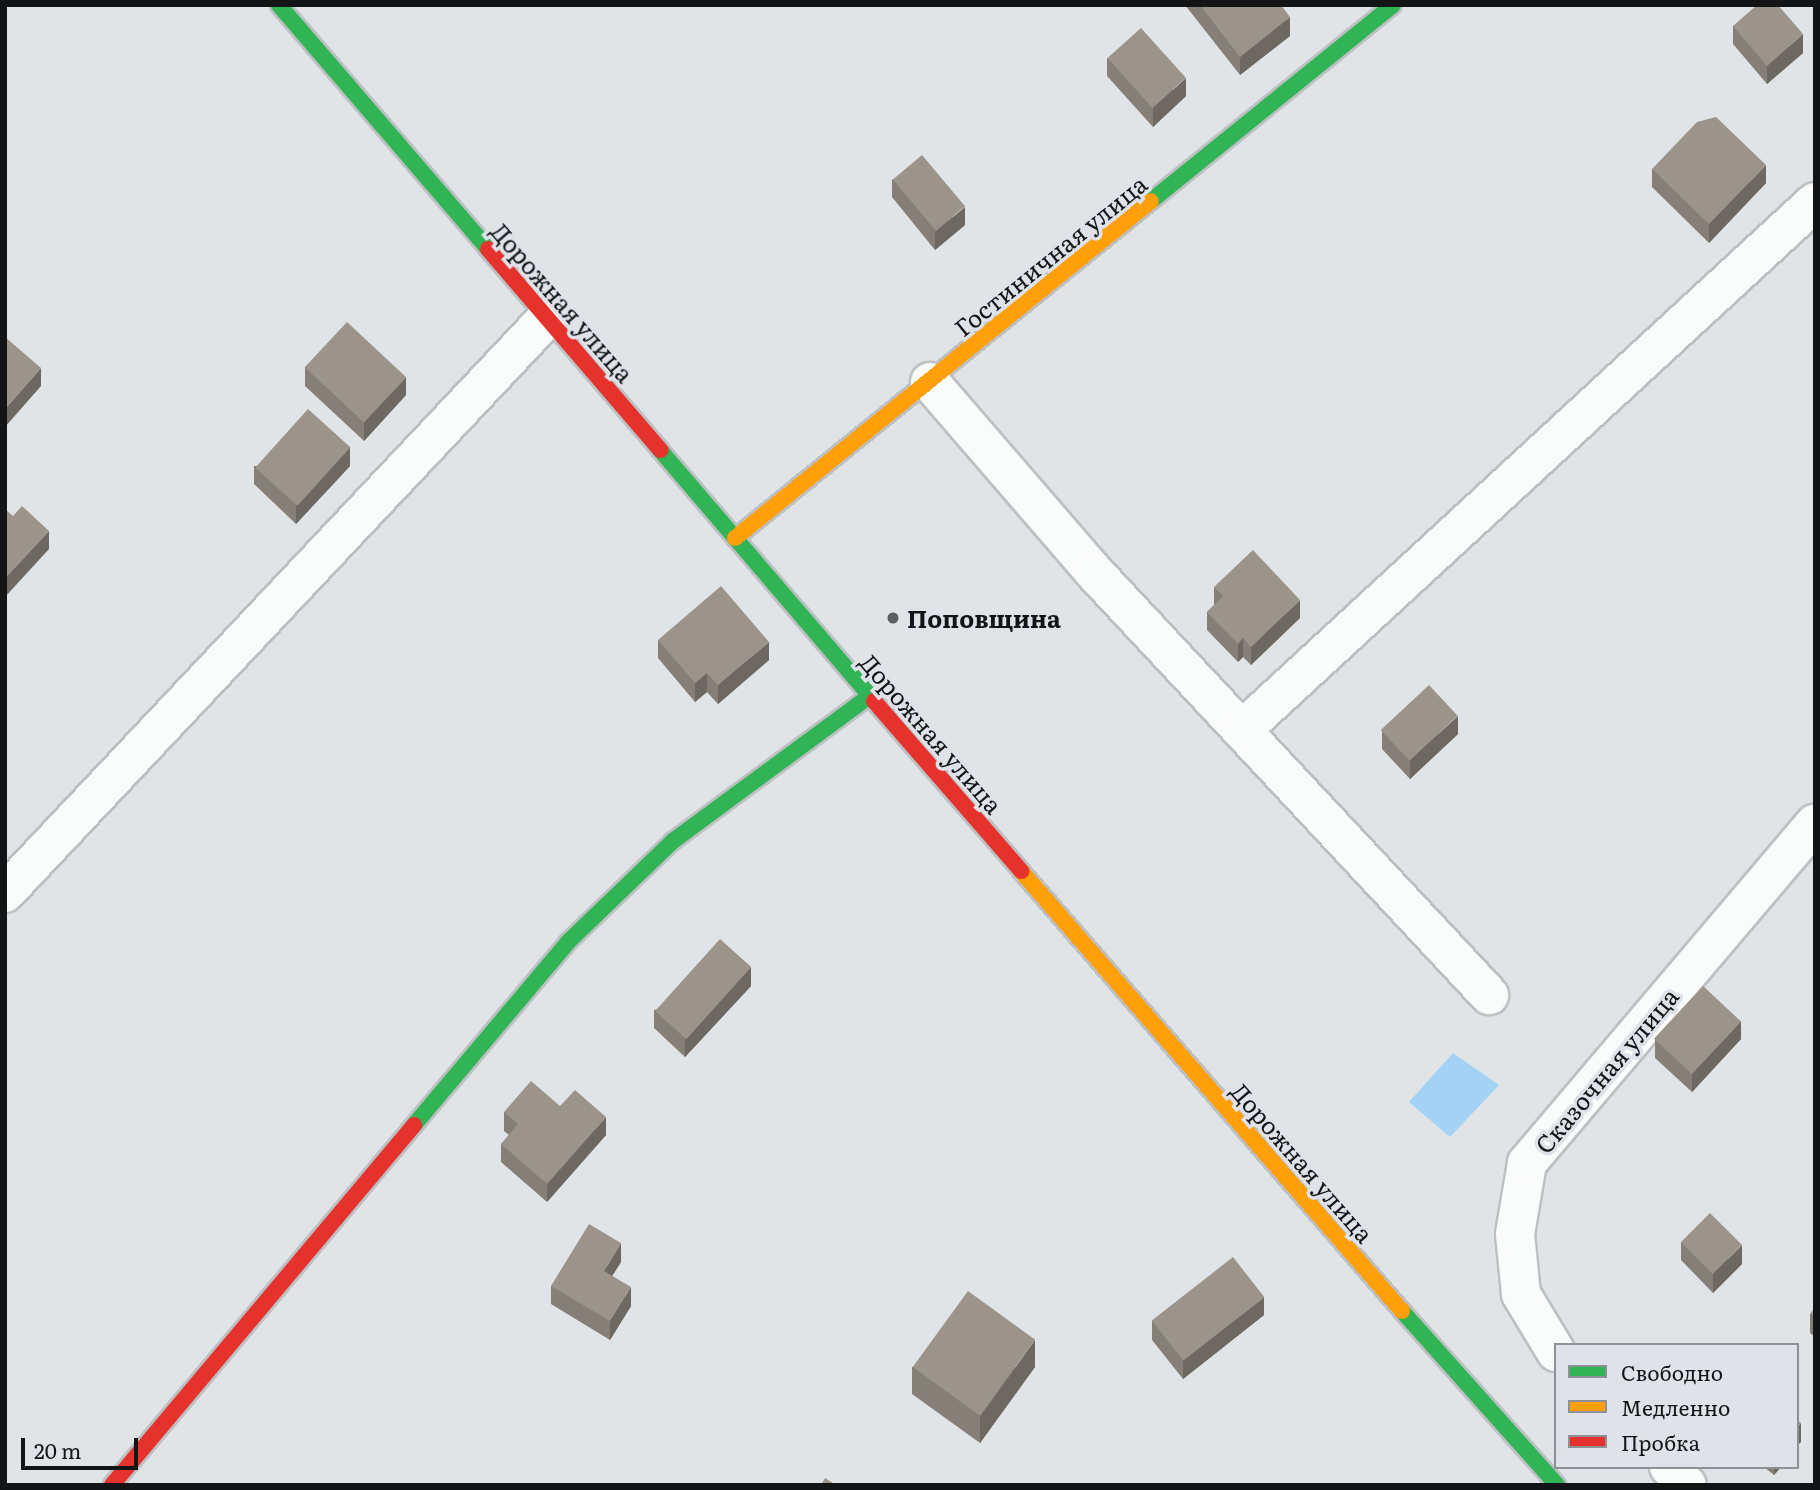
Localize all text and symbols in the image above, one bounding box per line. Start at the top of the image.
street label: Гостиничная улица [948,169,1152,341]
street label: Дорожная улица [486,216,640,388]
place label: Поповщина [907,604,1061,632]
marker: Поповщина [885,610,901,626]
street label: Дорожная улица [855,647,1009,819]
street label: Сказочная улица [1528,981,1684,1159]
street label: Дорожная улица [1226,1076,1380,1248]
legend [1554,1343,1799,1469]
text: Свободно [1621,1356,1723,1387]
text: Медленно [1621,1391,1730,1422]
scale bar [24,1424,142,1468]
text: Пробка [1621,1426,1700,1457]
text: 20 m [34,1434,81,1465]

